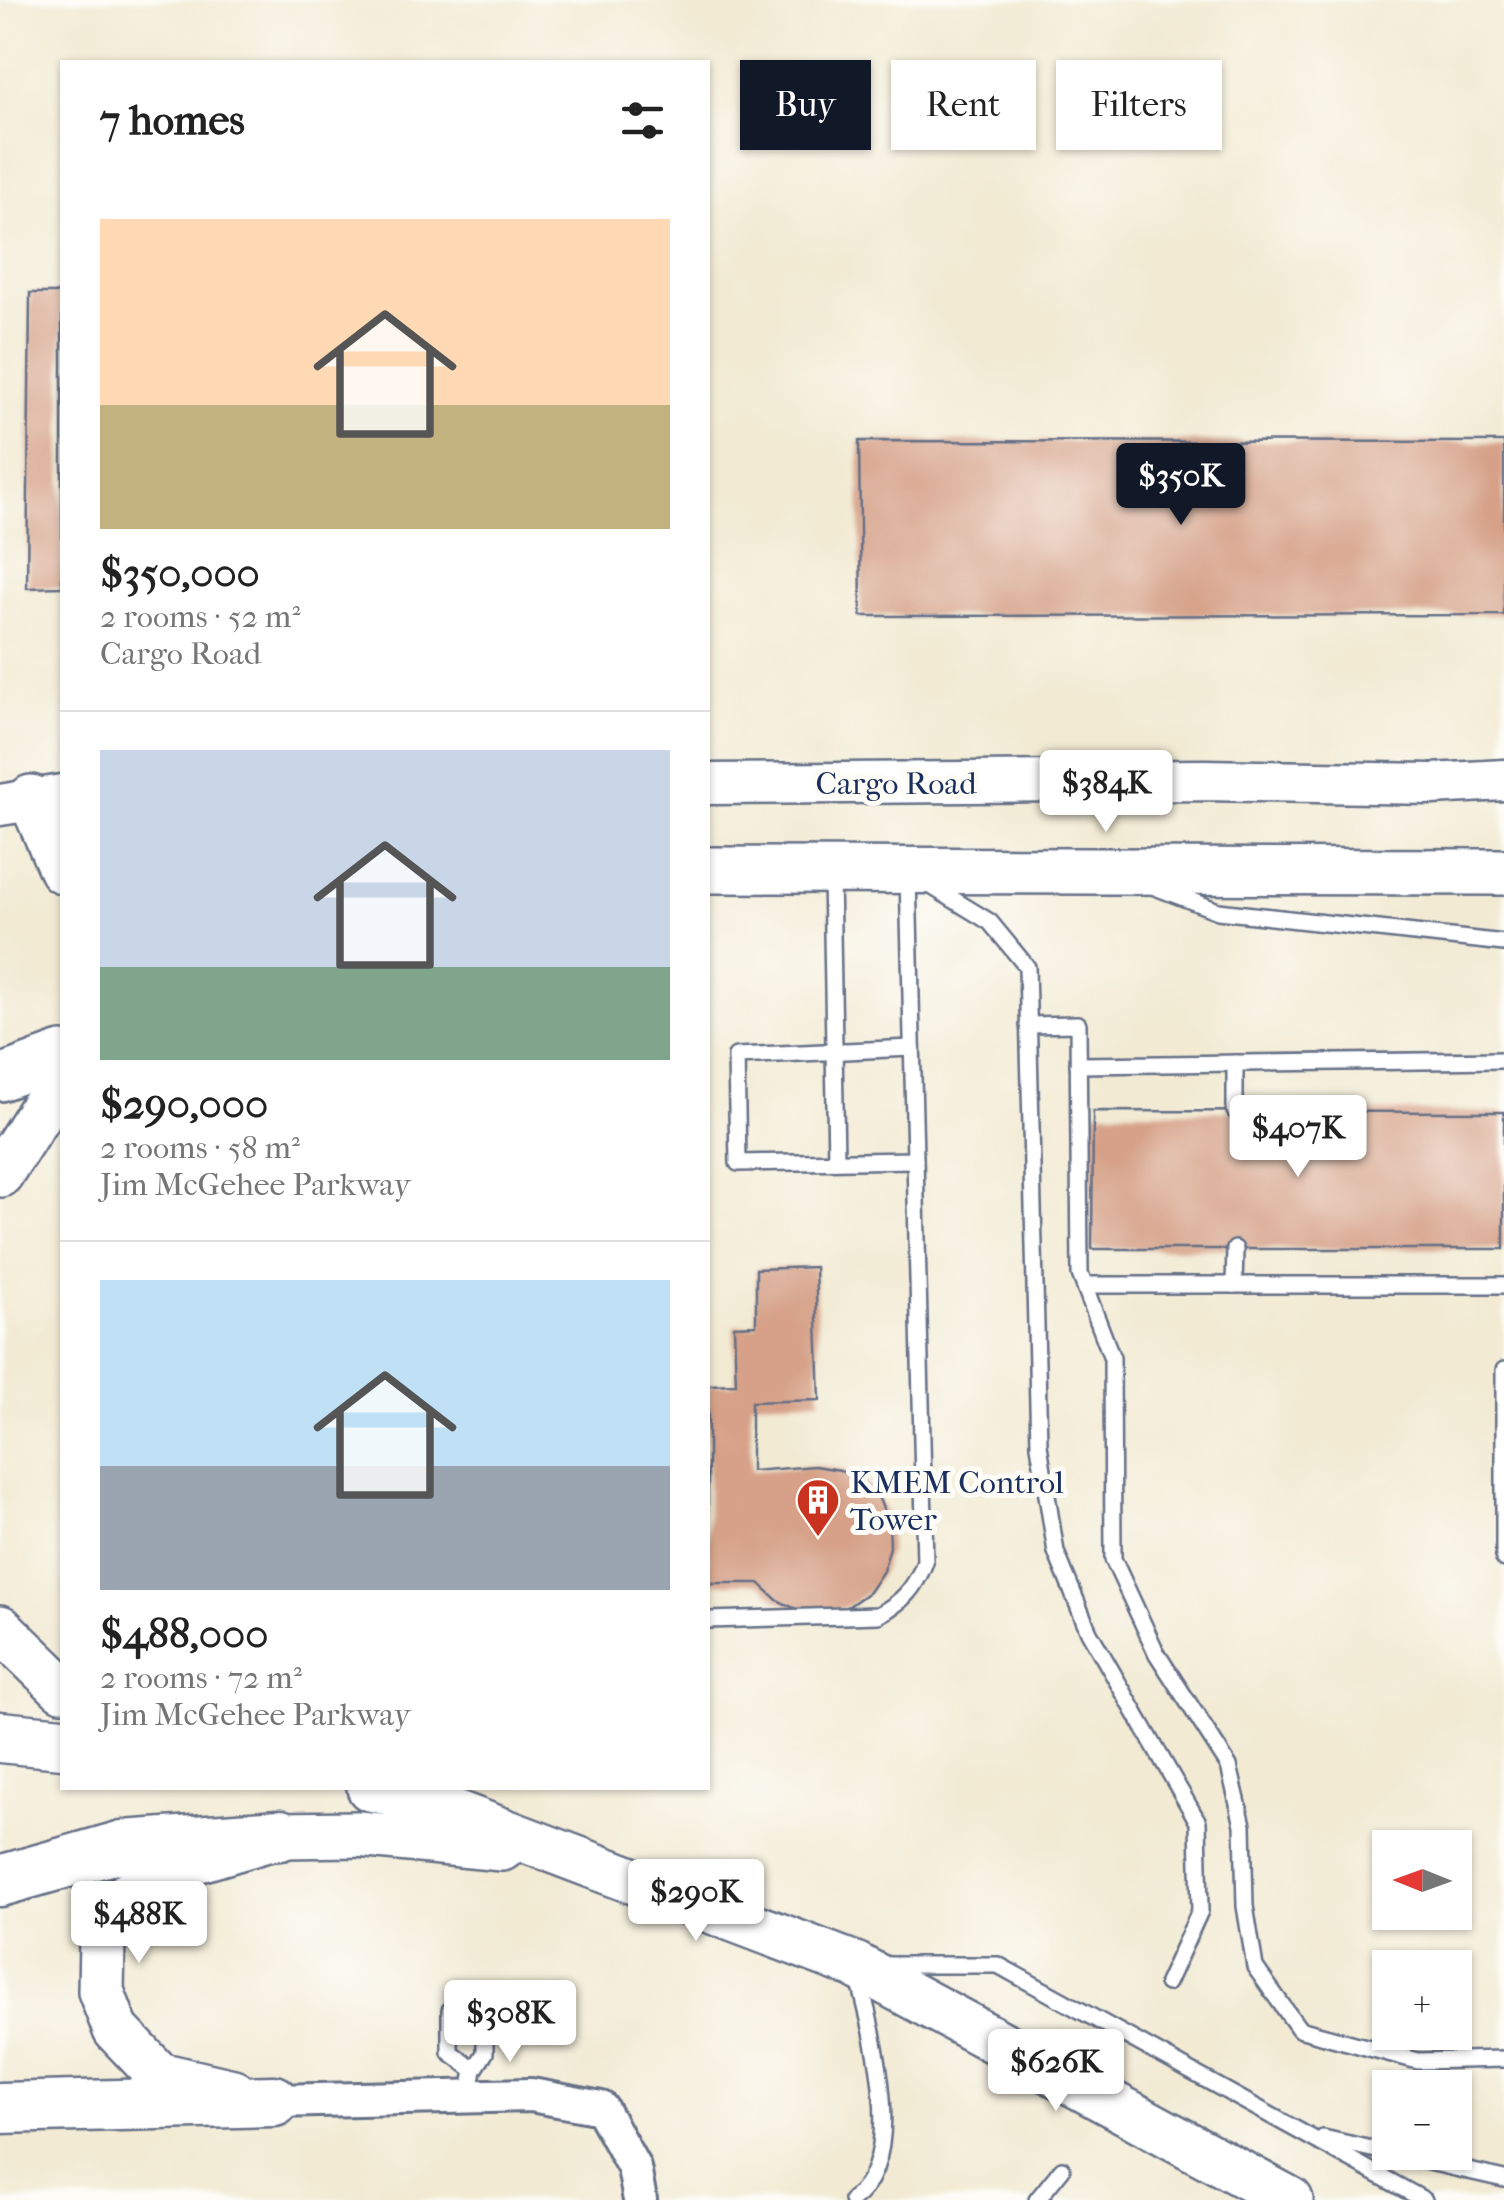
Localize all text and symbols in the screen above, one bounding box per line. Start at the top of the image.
chip: Buy [740,60,871,150]
chip: Rent [891,60,1036,150]
chip: Filters [1056,60,1222,150]
icon: filters [615,93,670,148]
text: 7 homes [100,96,245,145]
icon: home [295,284,475,464]
pin: $350K [1111,443,1251,528]
text: $350K [1138,457,1224,494]
text: $350,000 [100,549,260,598]
text: 2 rooms · 52 m² [100,598,300,635]
text: Cargo Road [100,635,261,672]
pin: $384K [1036,750,1176,835]
text: $384K [1062,764,1150,801]
street label: Cargo Road [815,765,977,802]
icon: home [295,815,475,995]
text: $290,000 [100,1080,268,1129]
pin: $407K [1228,1095,1368,1180]
text: $407K [1252,1109,1344,1146]
text: 2 rooms · 58 m² [100,1129,300,1166]
text: Jim McGehee Parkway [100,1166,411,1203]
icon: home [295,1345,475,1525]
place label: KMEM Control Tower [850,1464,1064,1538]
building icon: KMEM Control Tower [795,1477,841,1538]
text: $488,000 [100,1610,268,1659]
text: 2 rooms · 72 m² [100,1659,302,1696]
text: Jim McGehee Parkway [100,1696,411,1733]
north arrow [1372,1830,1472,1930]
map controls [1372,1830,1472,2170]
pin: $290K [626,1859,766,1944]
text: $290K [650,1873,742,1910]
pin: $488K [69,1881,209,1966]
text: $488K [93,1895,185,1932]
button: + [1372,1950,1472,2050]
pin: $308K [440,1980,580,2065]
text: $308K [466,1994,554,2031]
pin: $626K [986,2029,1126,2114]
text: $626K [1010,2043,1102,2080]
button: − [1372,2070,1472,2170]

